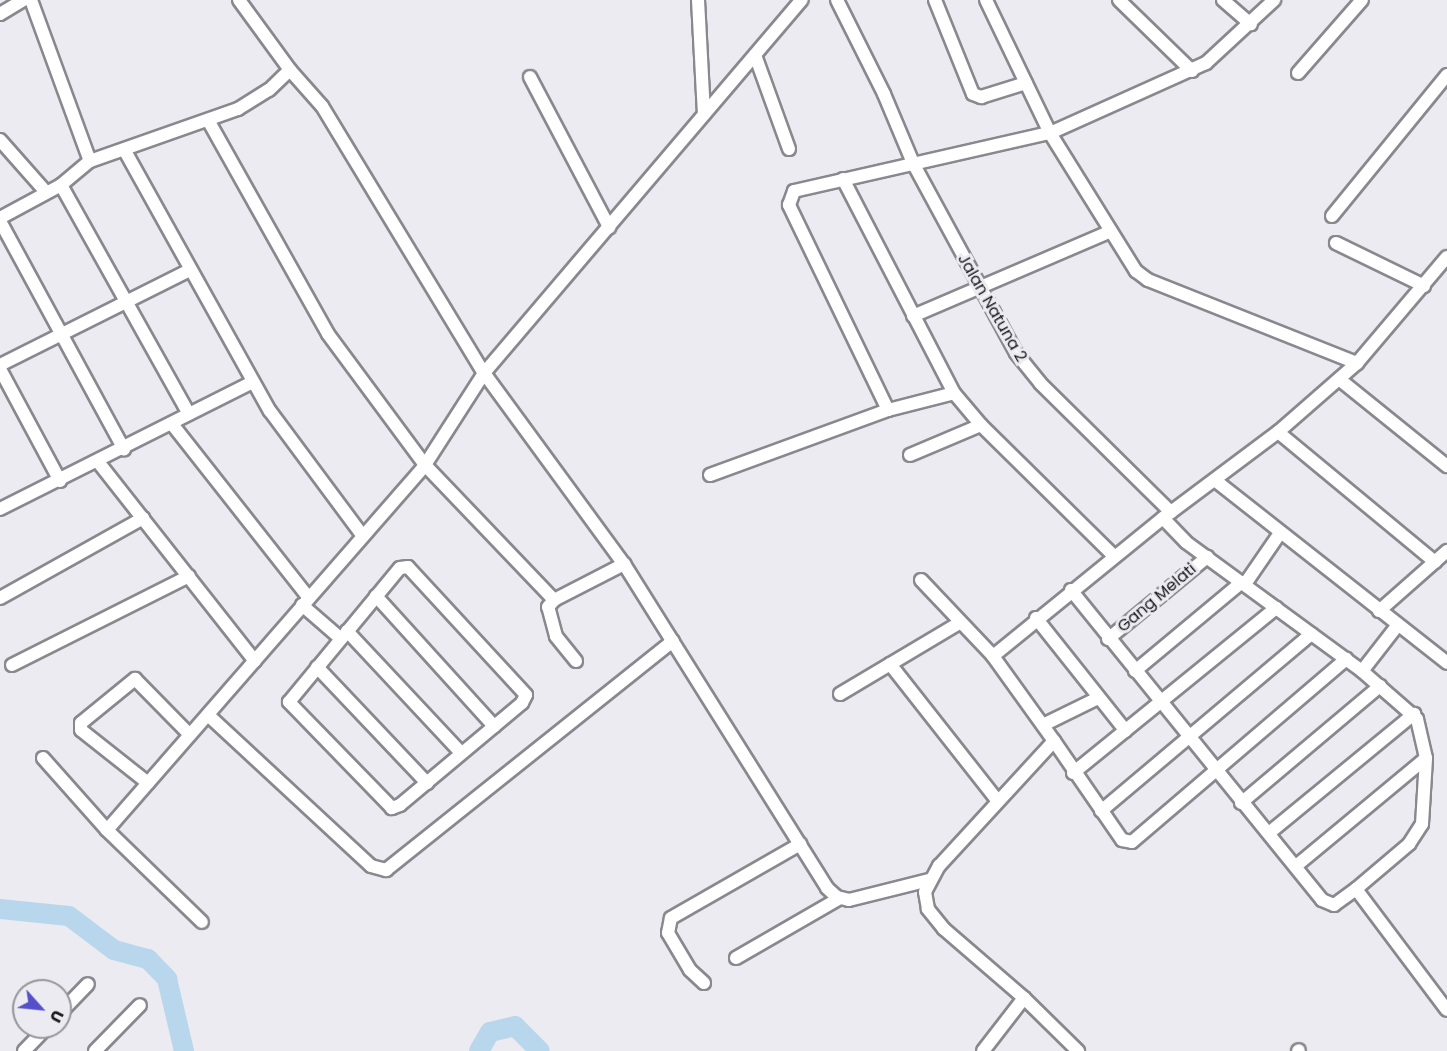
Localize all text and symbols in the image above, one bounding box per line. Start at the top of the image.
street label: Jalan Natuna 2 [953,251,1031,365]
street label: Gang Melati [1114,560,1200,636]
north arrow [12,979,72,1039]
text: U [44,1006,70,1027]

